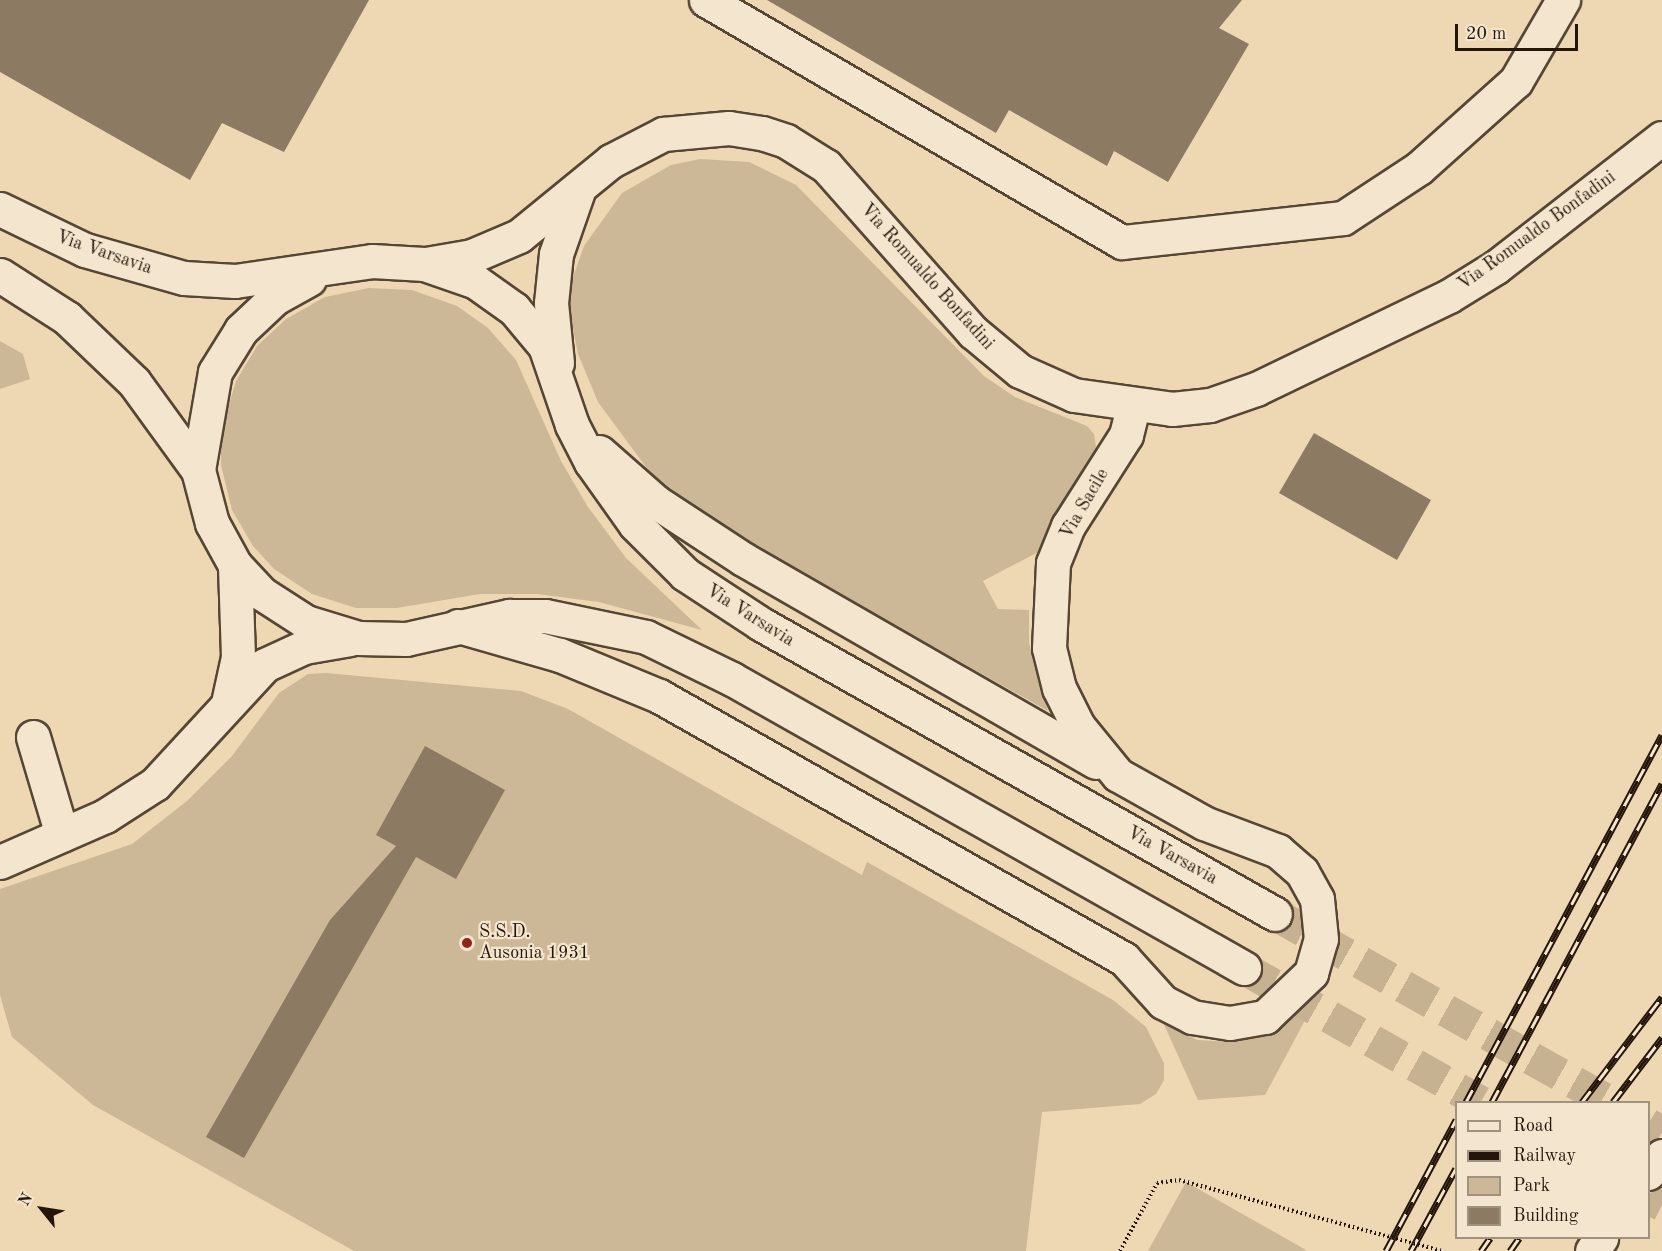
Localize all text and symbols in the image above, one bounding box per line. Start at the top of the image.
scale bar [1458,12,1581,50]
text: 20 m [1466,25,1506,43]
street label: Via Romualdo Bonfadini [1454,167,1620,295]
street label: Via Romualdo Bonfadini [856,199,998,355]
street label: Via Varsavia [53,227,155,279]
street label: Via Sacile [1056,465,1114,543]
street label: Via Varsavia [702,580,798,652]
street label: Via Varsavia [1123,822,1221,890]
place label: S.S.D. Ausonia 1931 [479,922,589,964]
marker: S.S.D. Ausonia 1931 [460,936,474,950]
legend [1455,1101,1650,1239]
text: Road [1513,1117,1553,1135]
text: Railway [1513,1147,1576,1165]
text: Park [1513,1177,1550,1195]
north arrow [12,1179,72,1239]
text: N [16,1191,36,1209]
text: Building [1513,1207,1578,1225]

